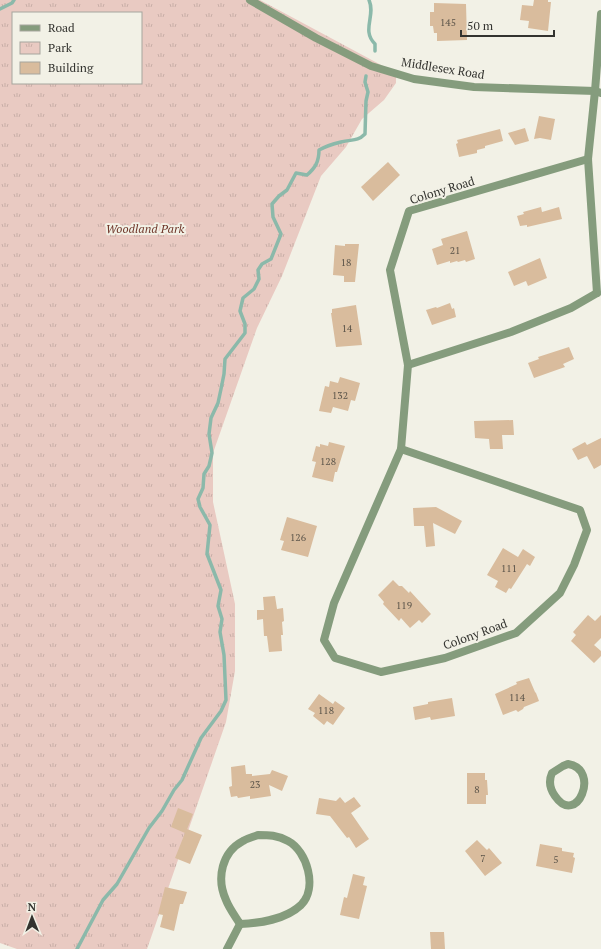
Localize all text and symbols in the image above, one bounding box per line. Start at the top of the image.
legend [12,12,142,84]
scale bar [461,12,554,38]
house number: 145 [440,16,456,29]
text: 50 m [467,18,494,33]
text: Road [48,20,75,35]
text: Park [48,40,73,55]
street label: Middlesex Road [400,54,486,82]
text: Building [48,60,94,75]
street label: Colony Road [408,173,477,207]
park label: Woodland Park [106,221,185,236]
house number: 21 [450,244,460,257]
house number: 18 [341,256,351,269]
house number: 14 [342,322,353,335]
house number: 132 [332,389,348,402]
house number: 128 [320,455,336,468]
house number: 126 [290,531,307,544]
house number: 111 [501,562,517,575]
house number: 119 [396,599,412,612]
street label: Colony Road [441,615,509,653]
house number: 114 [509,691,526,704]
house number: 118 [318,704,334,717]
house number: 23 [250,778,260,791]
house number: 8 [474,783,480,796]
house number: 7 [480,852,486,865]
house number: 5 [553,853,559,866]
north arrow [12,897,52,937]
text: N [28,900,37,914]

